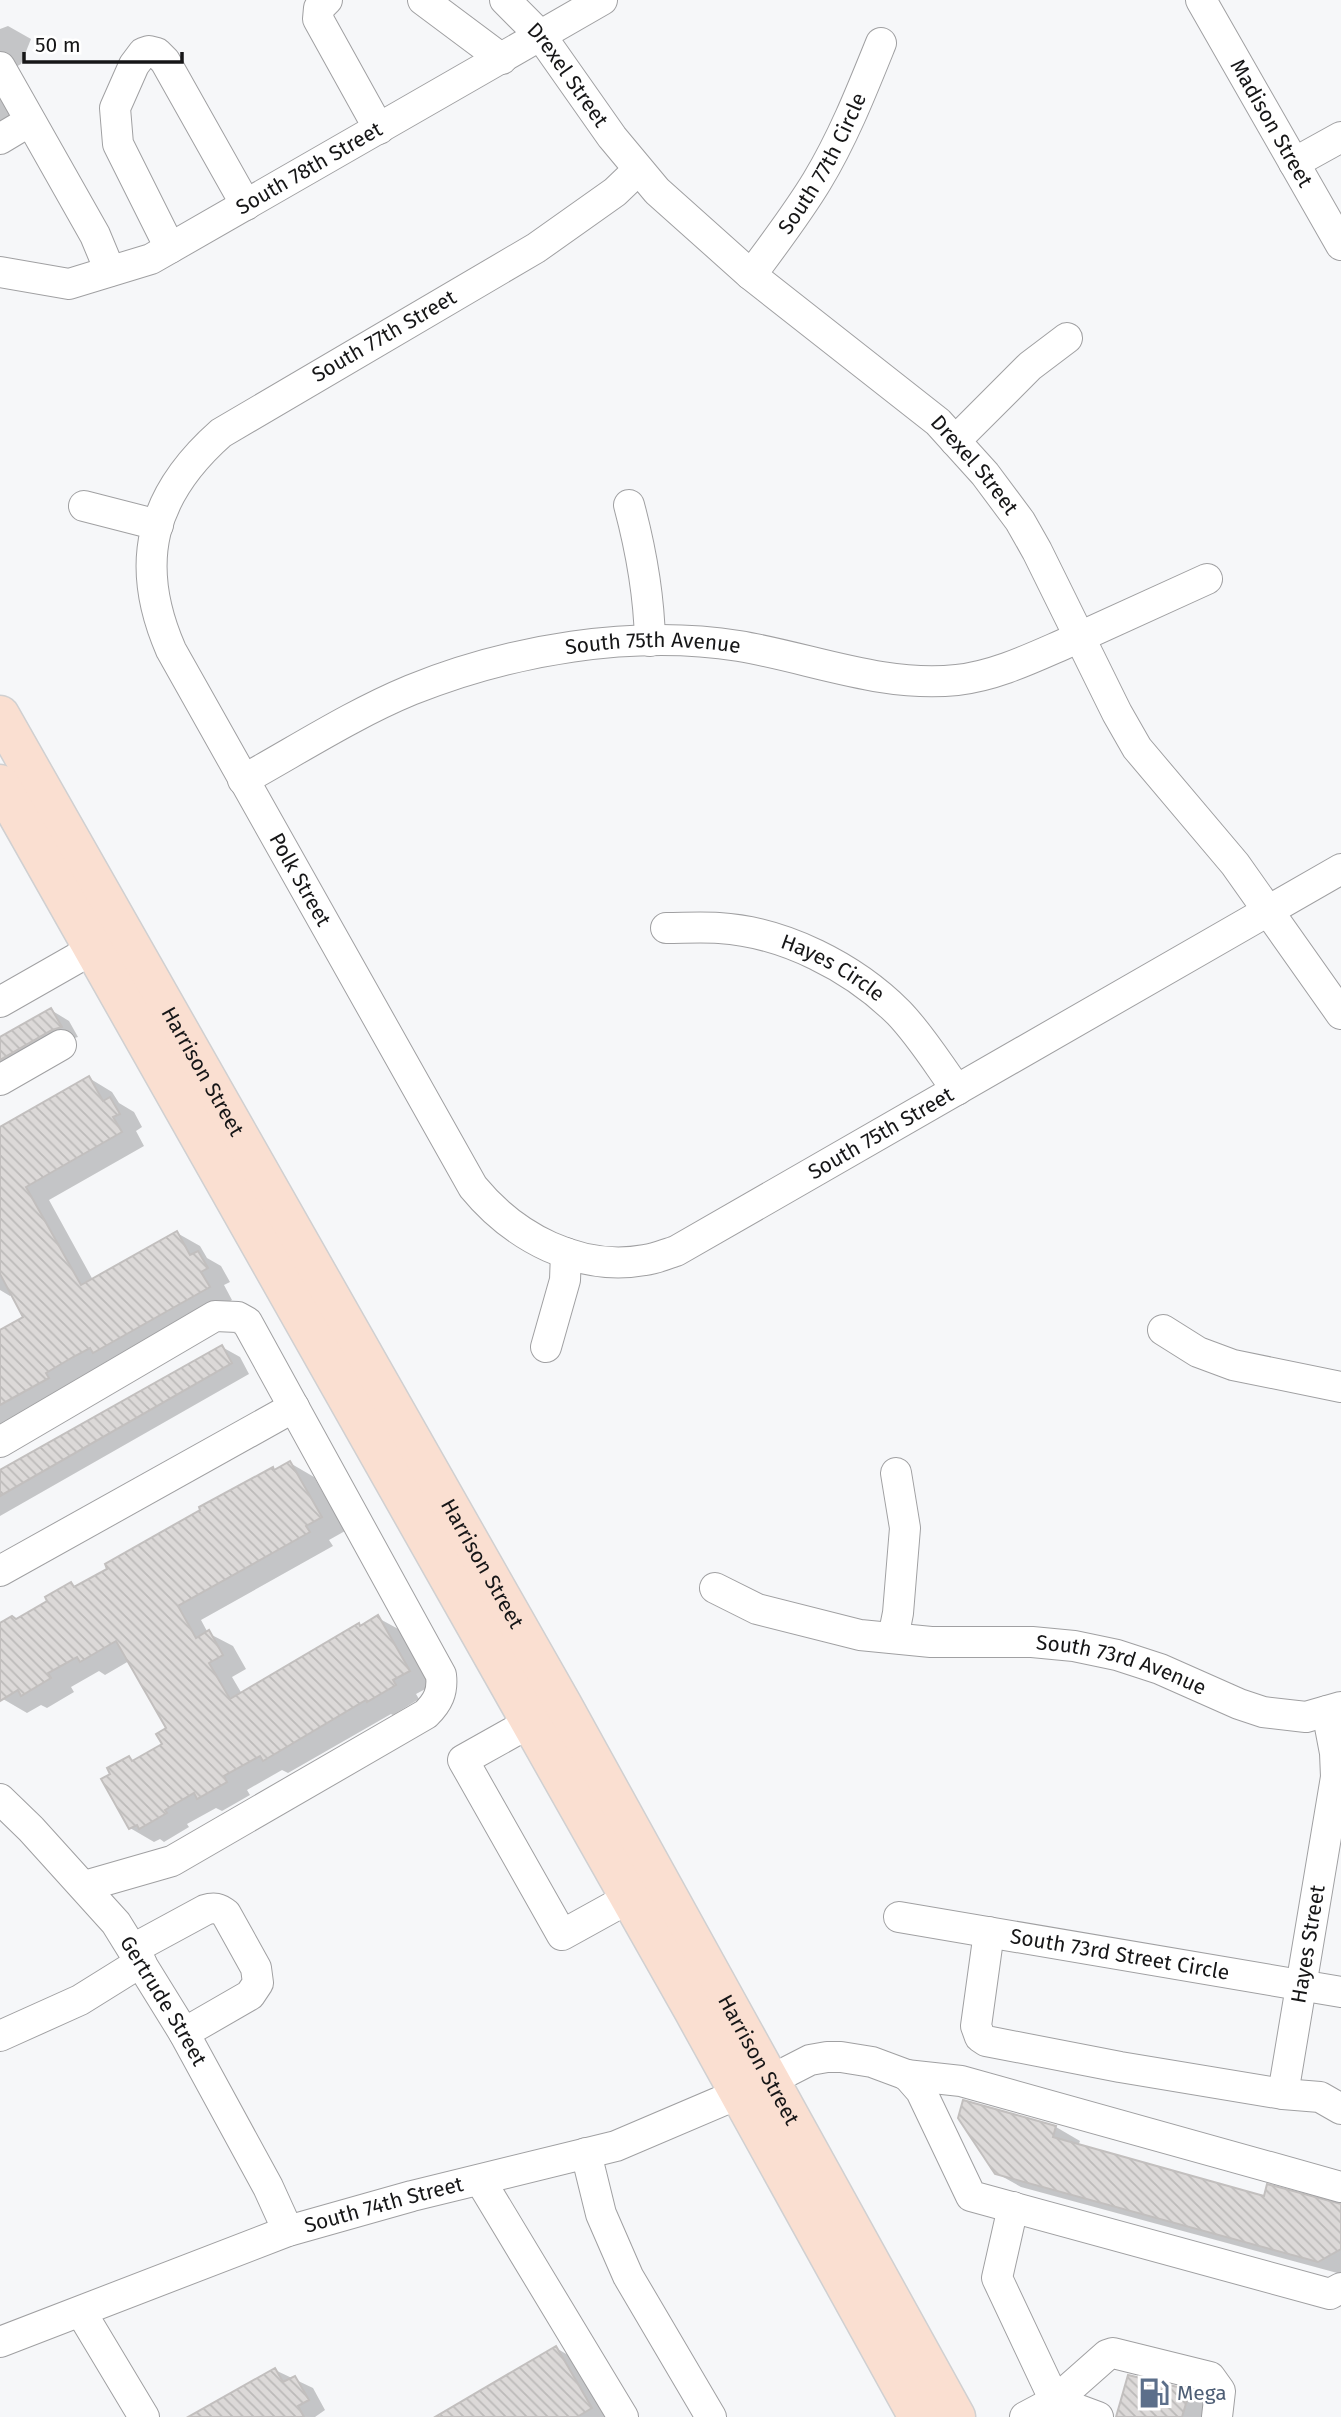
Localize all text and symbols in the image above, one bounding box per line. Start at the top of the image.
street label: Drexel Street [522,17,614,132]
scale bar [24,21,182,65]
text: 50 m [35,32,81,58]
street label: Madison Street [1225,55,1318,192]
street label: South 77th Circle [772,89,872,239]
street label: South 78th Street [231,116,387,220]
street label: South 77th Street [307,284,461,388]
street label: Drexel Street [925,410,1024,520]
street label: South 75th Avenue [563,627,743,661]
street label: Polk Street [263,828,337,931]
street label: Hayes Circle [777,928,890,1007]
street label: Harrison Street [155,1002,250,1141]
street label: South 75th Street [803,1081,958,1185]
street label: Harrison Street [435,1494,529,1633]
street label: South 73rd Avenue [1035,1629,1210,1701]
street label: Hayes Street [1285,1883,1331,2005]
street label: South 73rd Street Circle [1008,1923,1231,1986]
street label: Gertrude Street [114,1931,213,2071]
street label: Harrison Street [712,1990,805,2130]
street label: South 74th Street [301,2171,466,2239]
fuel station icon: Mega [1137,2376,1171,2410]
place label: Mega [1177,2380,1227,2406]

